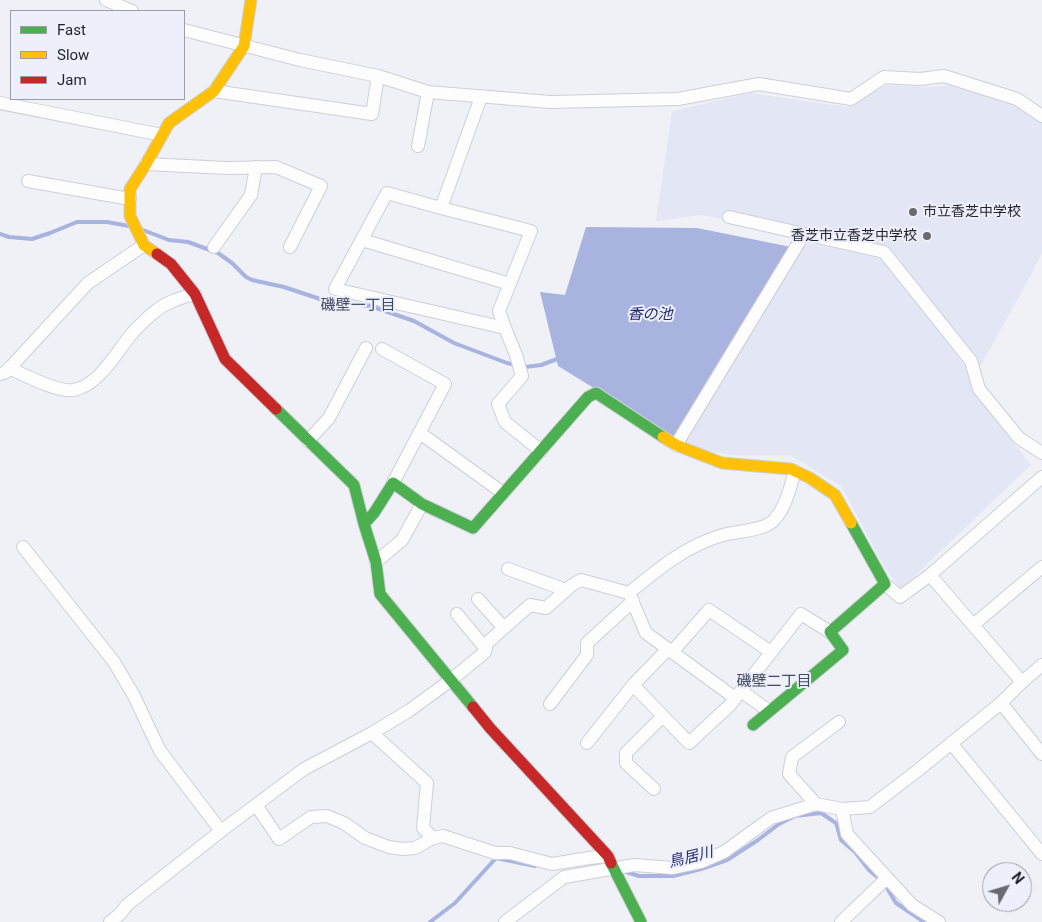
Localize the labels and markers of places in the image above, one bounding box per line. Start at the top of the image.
place label: 市立香芝中学校 [923,204,1021,220]
marker: 市立香芝中学校 [907,206,919,218]
place label: 香芝市立香芝中学校 [791,228,917,244]
marker: 香芝市立香芝中学校 [921,230,933,242]

